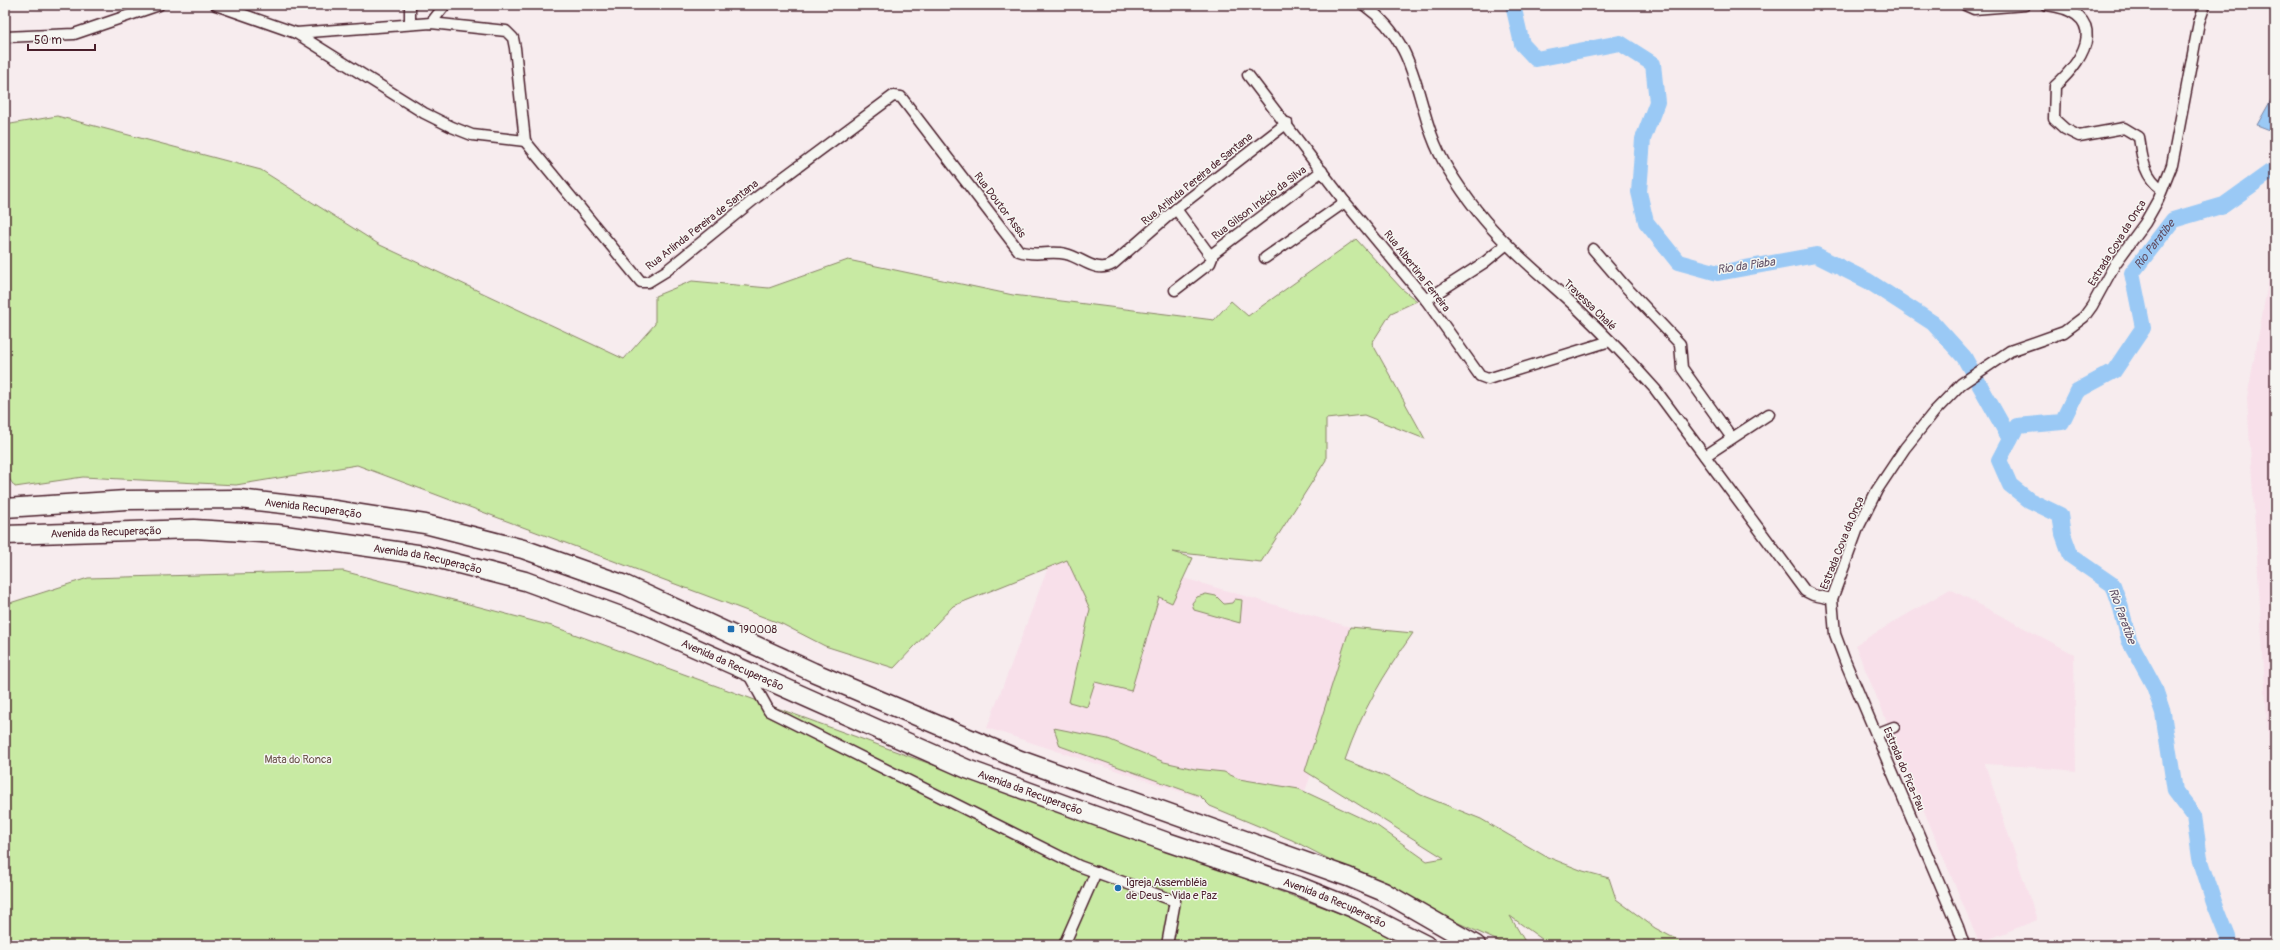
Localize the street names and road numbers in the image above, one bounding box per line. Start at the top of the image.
street label: Rua Arlinda Pereira de Santana [1139,130,1255,228]
street label: Rua Gilson Inácio da Silva [1209,163,1309,243]
street label: Rua Doutor Assis [971,170,1029,240]
street label: Rua Arlinda Pereira de Santana [643,177,761,273]
street label: Estrada Cova da Onça [2085,198,2149,288]
street label: Rua Albertina Ferreira [1381,228,1453,314]
street label: Travessa Chalé [1561,277,1619,333]
street label: Avenida Recuperação [264,495,363,521]
street label: Estrada Cova da Onça [1817,495,1867,591]
street label: Avenida da Recuperação [50,524,162,540]
street label: Avenida da Recuperação [373,541,483,576]
street label: Avenida da Recuperação [679,636,786,693]
street label: Estrada do Pica-Pau [1880,725,1928,813]
street label: Avenida da Recuperação [976,767,1085,817]
street label: Avenida da Recuperação [1282,875,1388,930]

